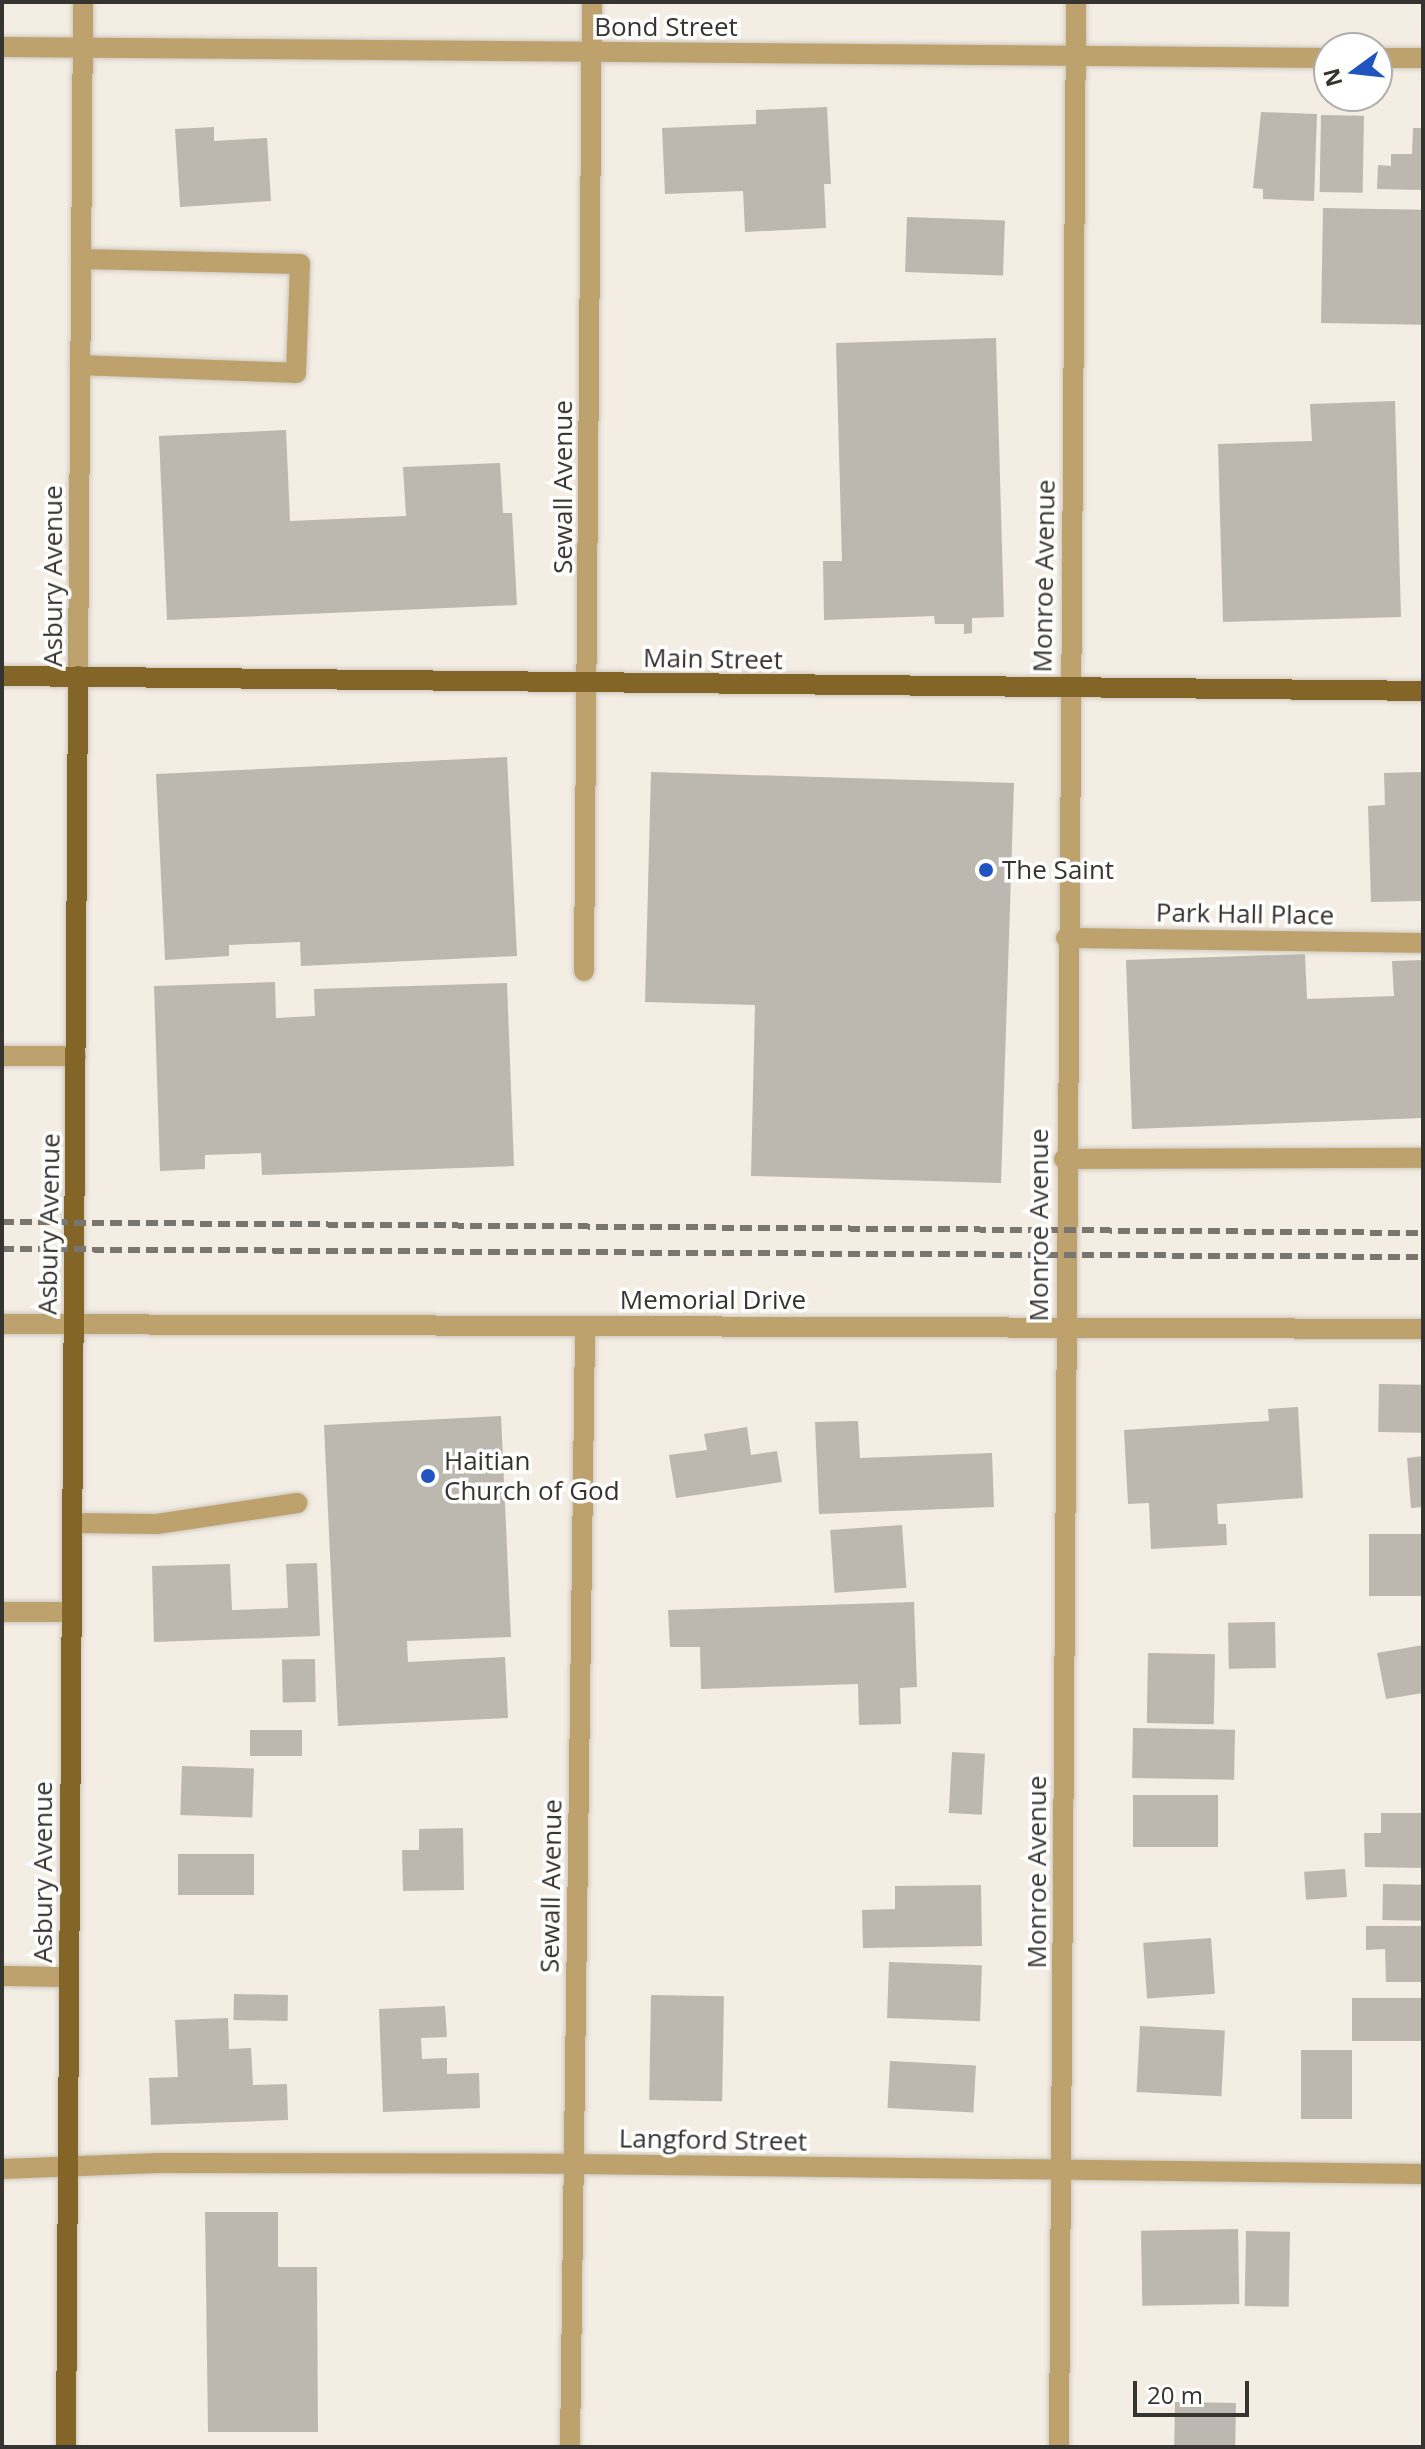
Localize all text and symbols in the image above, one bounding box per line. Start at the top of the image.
street label: Bond Street [594,11,738,43]
north arrow [1313,32,1393,112]
text: N [1315,65,1349,90]
street label: Sewall Avenue [547,400,579,574]
street label: Monroe Avenue [1027,479,1061,673]
street label: Asbury Avenue [37,485,69,667]
street label: Main Street [643,642,783,676]
place label: The Saint [1002,854,1114,886]
marker: The Saint [977,861,995,879]
street label: Park Hall Place [1156,897,1334,931]
street label: Monroe Avenue [1023,1128,1055,1322]
street label: Asbury Avenue [32,1133,66,1315]
street label: Memorial Drive [620,1284,806,1316]
place label: Haitian Church of God [444,1445,620,1506]
marker: Haitian Church of God [419,1467,437,1485]
street label: Monroe Avenue [1021,1775,1053,1969]
street label: Asbury Avenue [27,1781,59,1963]
street label: Sewall Avenue [534,1799,568,1973]
street label: Langford Street [619,2123,807,2157]
scale bar [1137,2365,1253,2415]
text: 20 m [1147,2378,1203,2411]

